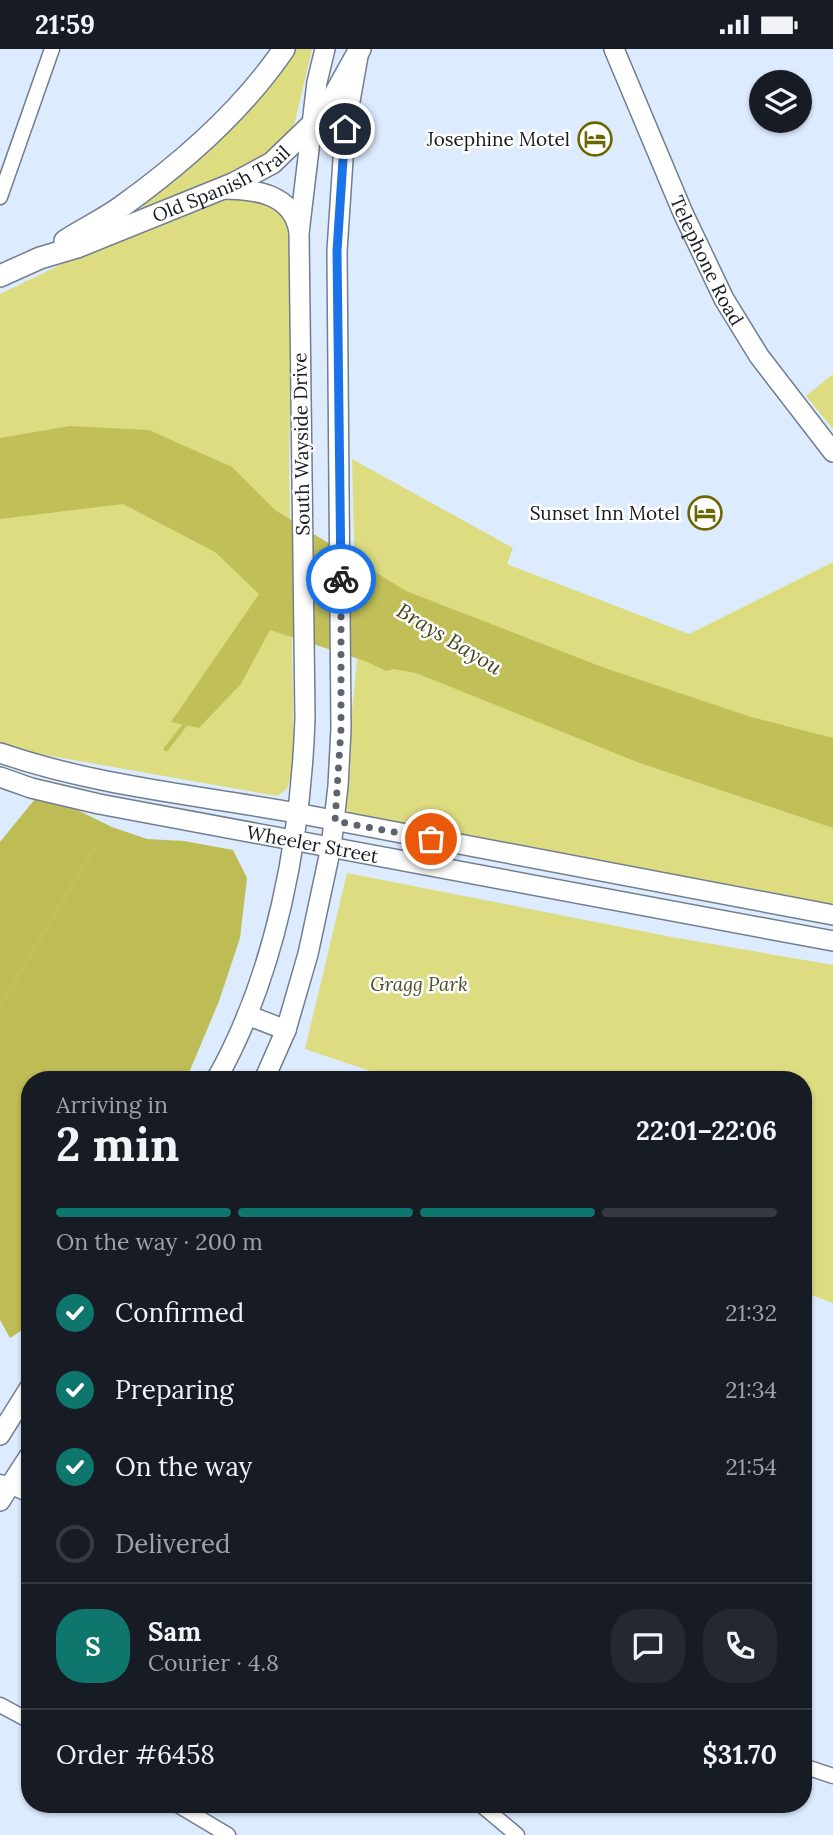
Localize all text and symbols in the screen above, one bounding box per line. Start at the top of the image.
text: 21:59 [35,8,95,41]
map controls [749,70,812,133]
button: layers [749,70,812,133]
pin [315,99,375,159]
icon: home [326,110,364,148]
hotel icon: Josephine Motel [576,120,614,158]
place label: Josephine Motel [426,127,570,151]
street label: Old Spanish Trail [149,140,295,227]
street label: Telephone Road [665,192,749,330]
street label: South Wayside Drive [287,352,315,536]
hotel icon: Sunset Inn Motel [686,494,724,532]
place label: Sunset Inn Motel [530,501,680,525]
courier [306,544,376,614]
icon: bike [322,560,360,598]
water label: Brays Bayou [392,597,507,681]
pin [401,809,461,869]
street label: Wheeler Street [245,820,381,868]
icon: bag [412,820,450,858]
park label: Gragg Park [370,972,468,996]
text: Arriving in [56,1090,168,1119]
text: 22:01–22:06 [636,1114,777,1147]
text: 2 min [56,1115,179,1174]
text: On the way · 200 m [56,1227,263,1256]
icon: check [56,1294,94,1332]
text: Confirmed [115,1296,244,1329]
text: 21:32 [725,1298,777,1327]
icon: check [56,1371,94,1409]
text: Preparing [115,1373,234,1406]
text: 21:34 [725,1375,777,1404]
icon: check [56,1448,94,1486]
text: On the way [115,1450,252,1483]
text: 21:54 [726,1452,777,1481]
text: Delivered [115,1527,231,1560]
button: chat [611,1609,685,1683]
button: phone [703,1609,777,1683]
text: Sam [148,1615,201,1648]
text: S [85,1630,101,1663]
text: Courier · 4.8 [148,1648,279,1677]
text: Order #6458 [56,1738,215,1771]
text: $31.70 [703,1738,777,1771]

